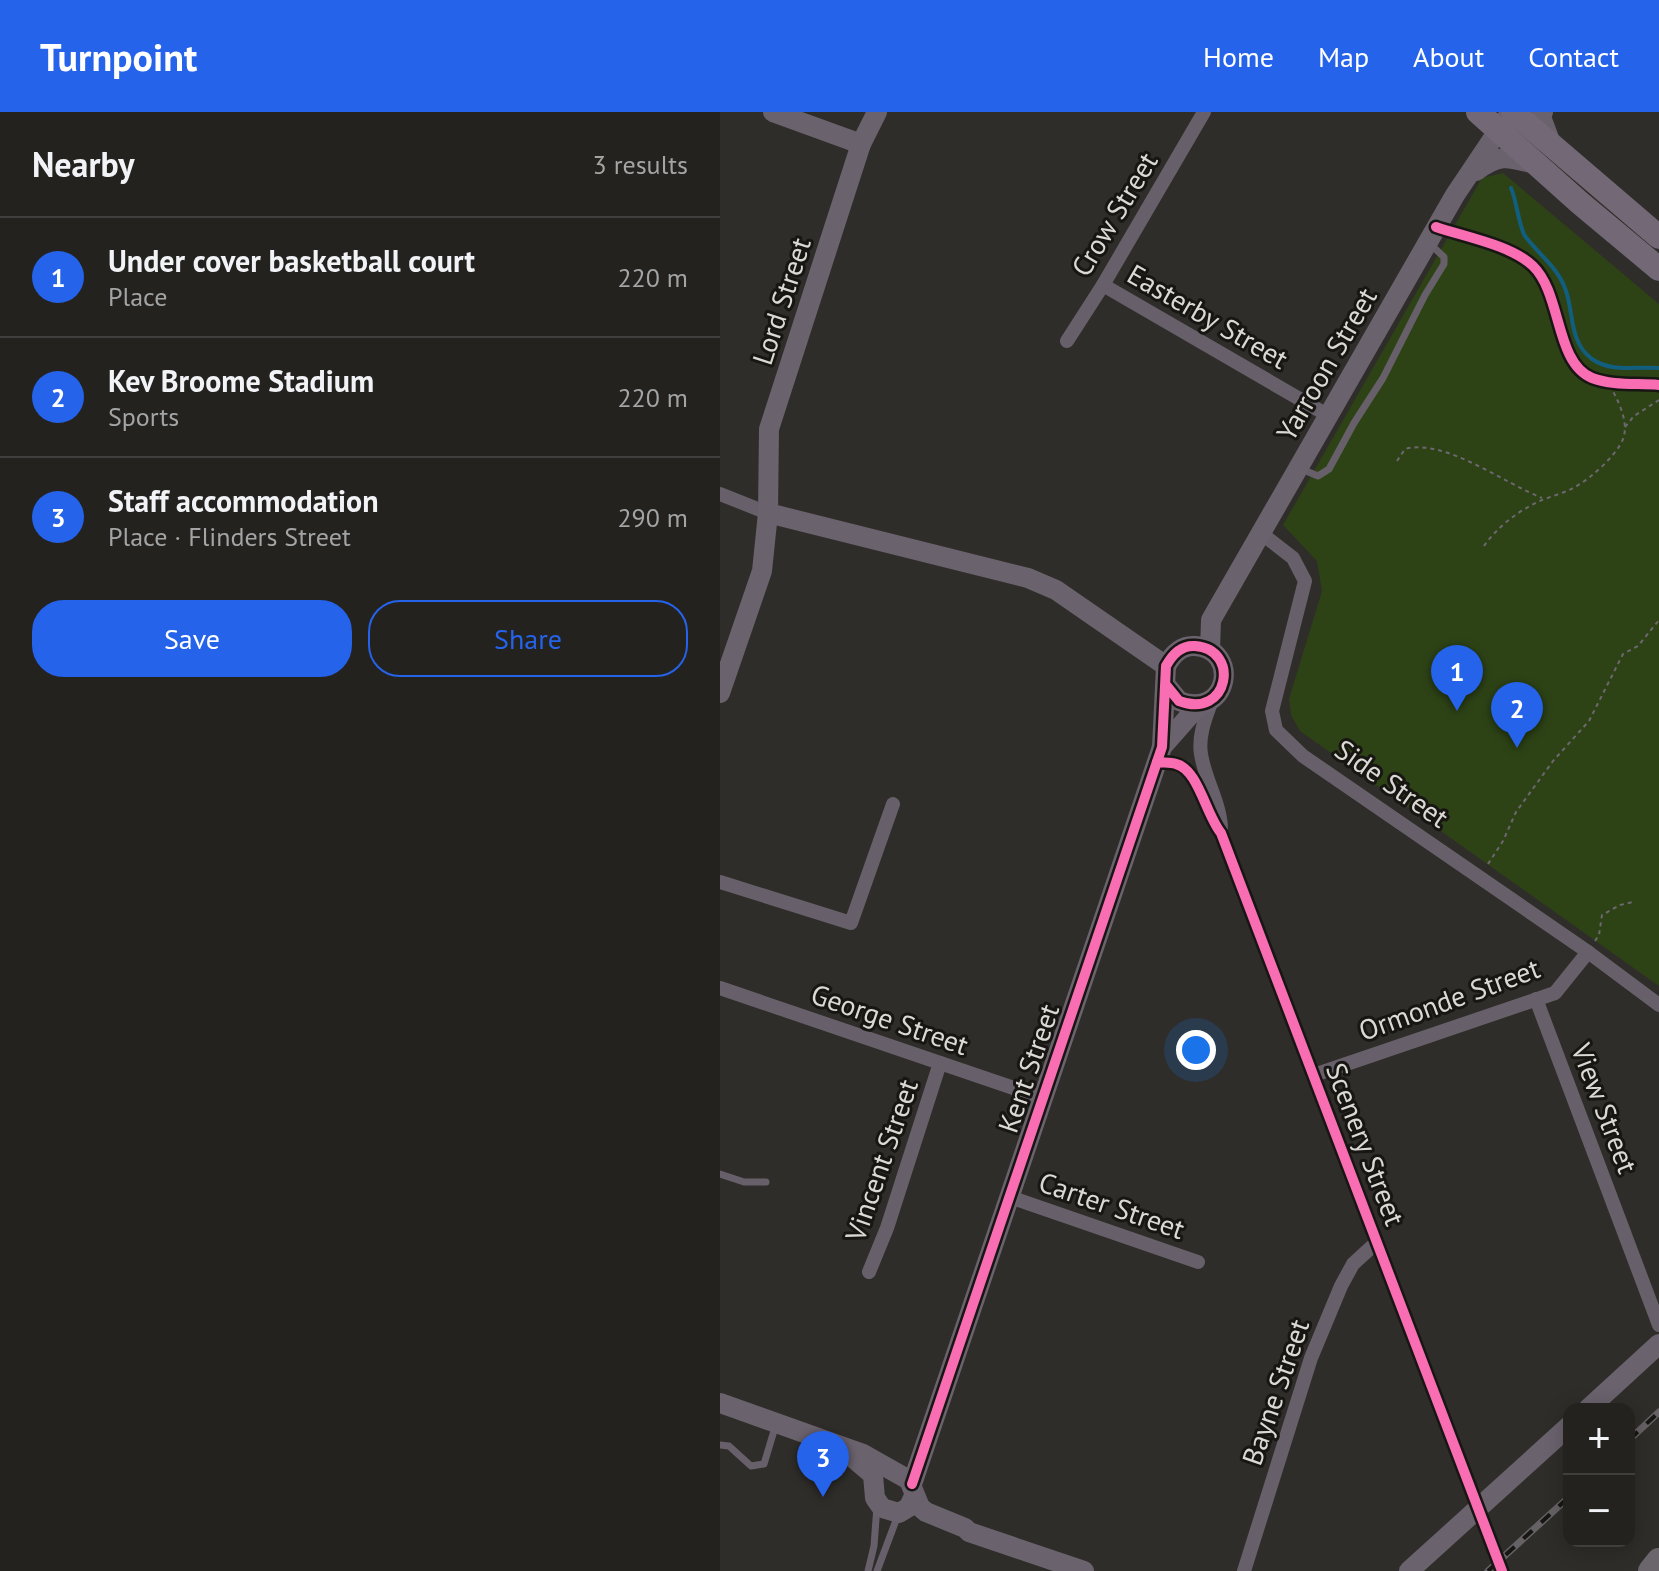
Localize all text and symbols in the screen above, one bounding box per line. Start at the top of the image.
text: Turnpoint [40,32,197,81]
text: Home [1203,38,1274,75]
text: Map [1318,38,1369,75]
text: About [1413,38,1484,75]
text: Contact [1528,38,1619,75]
text: Nearby [32,142,134,186]
street label: Crow Street [1062,145,1166,283]
text: 3 results [593,148,688,181]
street label: Lord Street [743,232,819,369]
text: Under cover basketball court [108,241,475,280]
street label: Easterby Street [1121,255,1295,377]
text: 1 [51,261,65,294]
text: 220 m [617,261,688,294]
text: Place [108,280,167,313]
street label: Yarroon Street [1267,280,1385,447]
text: Kev Broome Stadium [108,361,374,400]
text: 2 [51,381,65,414]
text: 220 m [617,381,688,414]
text: Sports [108,400,179,433]
text: Staff accommodation [108,481,379,520]
text: 3 [51,501,65,534]
text: 290 m [617,501,688,534]
text: Place · Flinders Street [108,520,351,553]
button: Save [32,600,352,677]
button: Share [368,600,688,677]
pin: 1 [1431,645,1483,711]
pin: 2 [1491,682,1543,748]
street label: Side Street [1328,730,1457,836]
street label: Ormonde Street [1353,949,1545,1049]
street label: George Street [807,975,974,1063]
street label: Kent Street [989,998,1067,1137]
your location [1176,1030,1216,1070]
street label: View Street [1563,1037,1647,1179]
street label: Scenery Street [1318,1057,1414,1231]
street label: Vincent Street [836,1074,926,1247]
street label: Carter Street [1034,1163,1190,1247]
street label: Bayne Street [1233,1314,1317,1470]
map controls [1563,1403,1635,1547]
button: + [1563,1403,1635,1475]
pin: 3 [797,1431,849,1497]
button: − [1563,1475,1635,1547]

